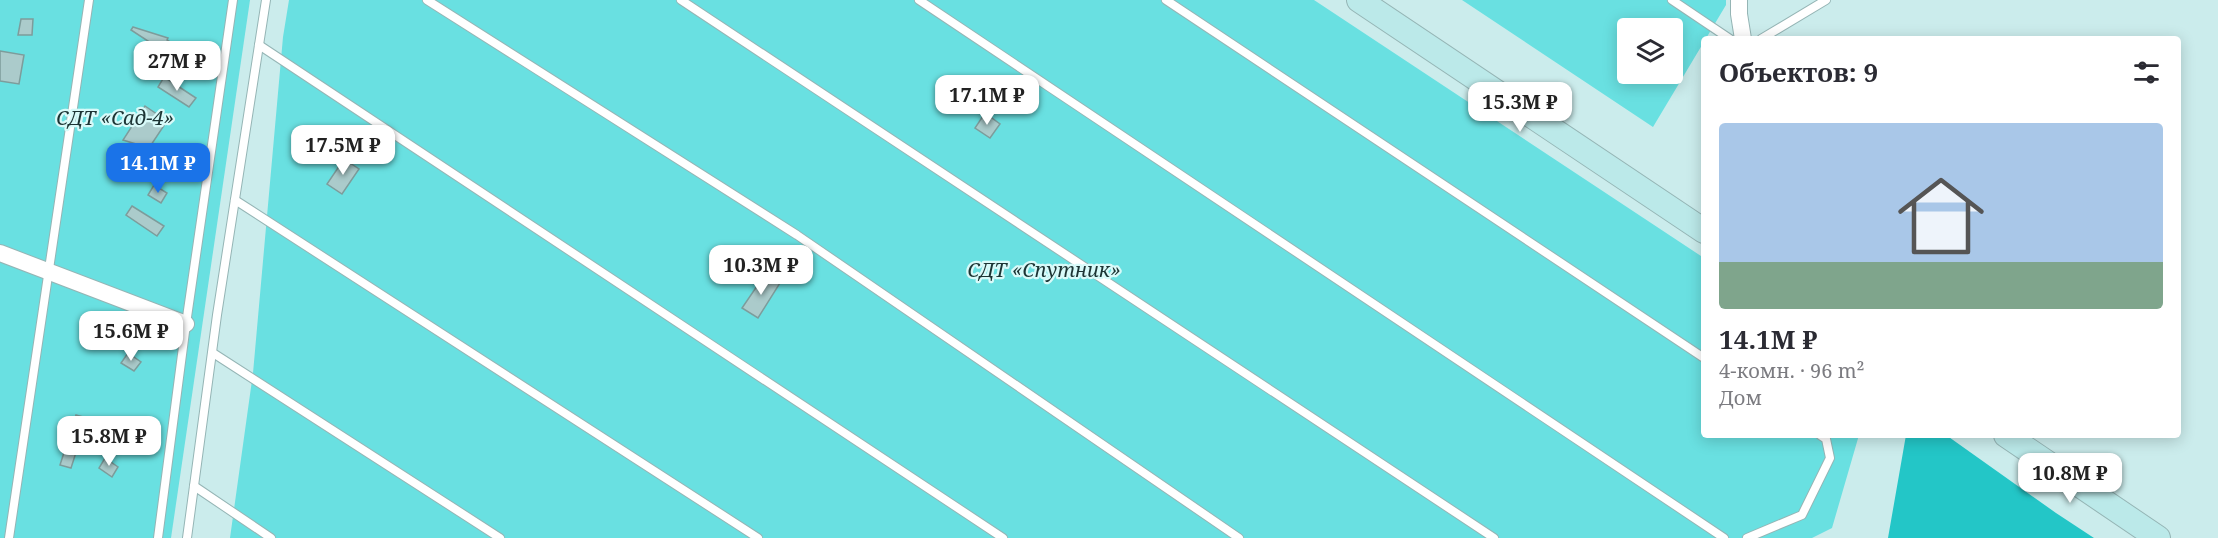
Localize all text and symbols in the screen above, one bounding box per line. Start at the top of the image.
map controls [1617,18,1683,84]
button: layers [1617,18,1683,84]
pin: 27M ₽ [135,41,219,92]
text: 27M ₽ [148,47,206,74]
text: Объектов: 9 [1719,54,1878,90]
icon: filters [2130,56,2163,89]
pin: 17.1M ₽ [932,75,1042,126]
text: 17.1M ₽ [949,81,1025,108]
pin: 15.3M ₽ [1465,82,1575,133]
text: 15.3M ₽ [1482,88,1558,115]
park label: СДТ «Сад-4» [56,104,174,131]
pin: 17.5M ₽ [288,125,398,176]
text: 17.5M ₽ [305,131,381,158]
pin: 14.1M ₽ [103,143,213,194]
text: 14.1M ₽ [120,149,196,176]
icon: home [1887,162,1995,270]
pin: 10.3M ₽ [706,245,816,296]
text: 10.3M ₽ [723,251,799,278]
park label: СДТ «Спутник» [967,256,1121,283]
pin: 15.6M ₽ [76,311,186,362]
text: 15.6M ₽ [93,317,169,344]
text: 14.1M ₽ [1719,321,1818,357]
text: 4-комн. · 96 m² [1719,357,1865,384]
text: Дом [1719,384,1762,411]
pin: 15.8M ₽ [54,416,164,467]
text: 15.8M ₽ [71,422,147,449]
pin: 10.8M ₽ [2015,453,2125,504]
text: 10.8M ₽ [2032,459,2108,486]

